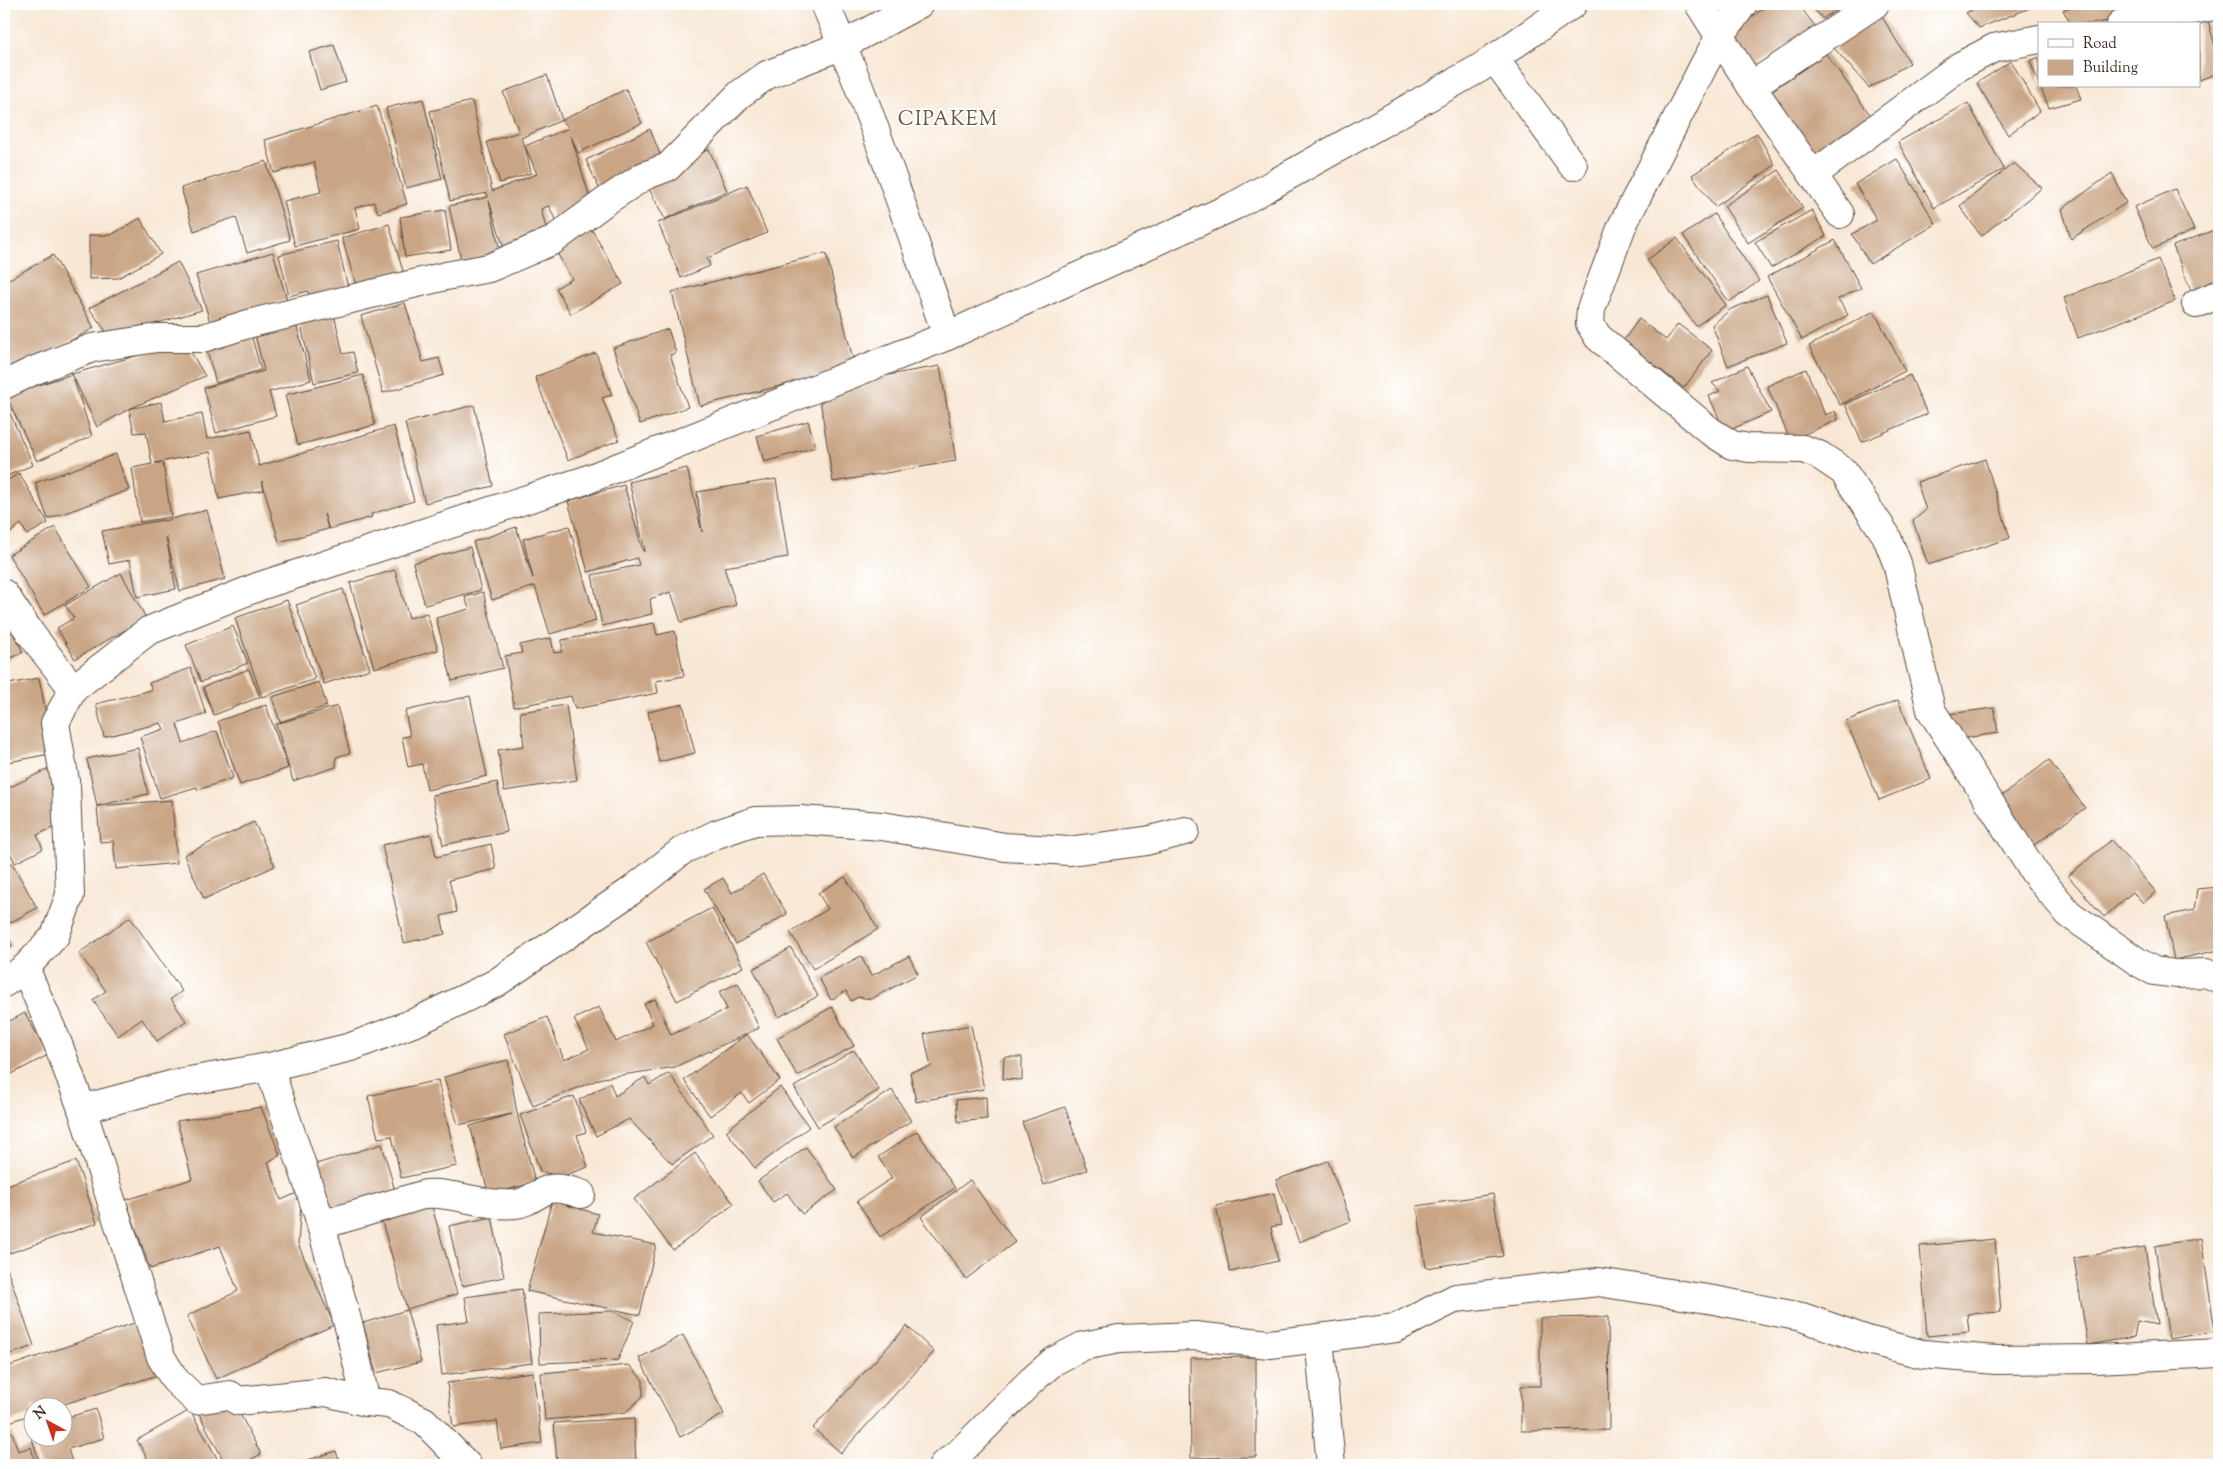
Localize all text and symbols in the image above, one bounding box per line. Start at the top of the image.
legend [2038,22,2200,88]
text: Road [2083,34,2117,55]
text: Building [2083,58,2138,79]
district label: CIPAKEM [898,106,998,135]
north arrow [22,1396,72,1446]
text: N [30,1402,52,1425]

